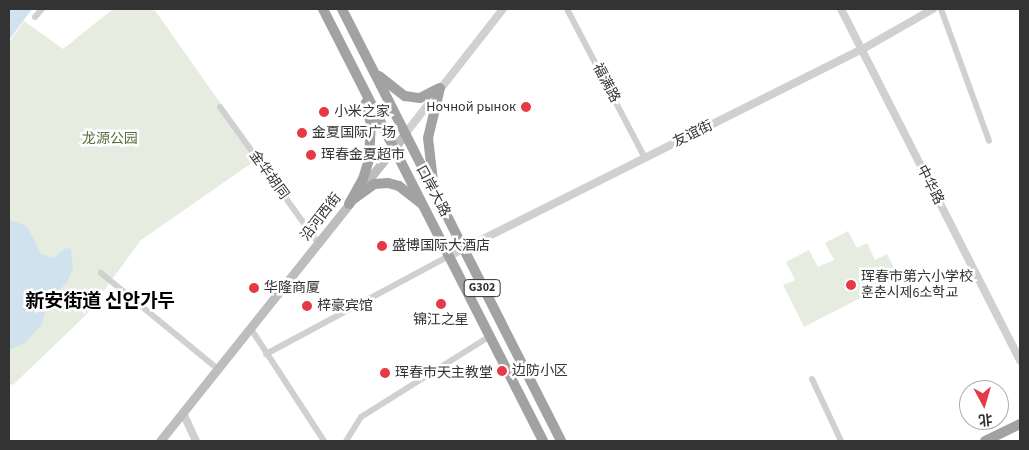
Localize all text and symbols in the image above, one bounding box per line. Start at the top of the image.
street label: 福满路 [589,61,623,105]
place label: Ночной рынок [426,99,516,115]
marker: Ночной рынок [520,101,532,113]
place label: 小米之家 [334,104,390,120]
marker: 小米之家 [318,106,330,118]
street label: 友谊街 [670,117,716,151]
place label: 金夏国际广场 [312,125,396,141]
marker: 金夏国际广场 [296,127,308,139]
park label: 龙源公园 [82,131,138,147]
street label: 金华胡同 [246,147,292,203]
place label: 珲春金夏超市 [321,147,405,163]
marker: 珲春金夏超市 [305,149,317,161]
street label: 口岸大路 [412,162,454,220]
street label: 中华路 [913,162,947,208]
street label: 沿河西街 [297,190,345,244]
place label: 盛博国际大酒店 [392,238,490,254]
marker: 盛博国际大酒店 [376,240,388,252]
place label: 珲春市第六小学校 훈춘시제6소학교 [861,269,973,302]
road number: G302 [463,278,501,298]
marker: 珲春市第六小学校 훈춘시제6소학교 [845,279,857,291]
place label: 华隆商厦 [264,280,320,296]
marker: 华隆商厦 [248,282,260,294]
district label: 新安街道 신안가두 [25,291,175,313]
place label: 梓豪宾馆 [317,298,373,314]
marker: 锦江之星 [435,298,447,310]
marker: 梓豪宾馆 [301,300,313,312]
place label: 锦江之星 [413,312,469,328]
place label: 边防小区 [512,363,568,379]
place label: 珲春市天主教堂 [395,365,493,381]
marker: 边防小区 [496,365,508,377]
marker: 珲春市天主教堂 [379,367,391,379]
north arrow [959,380,1009,430]
text: 北 [977,408,993,430]

